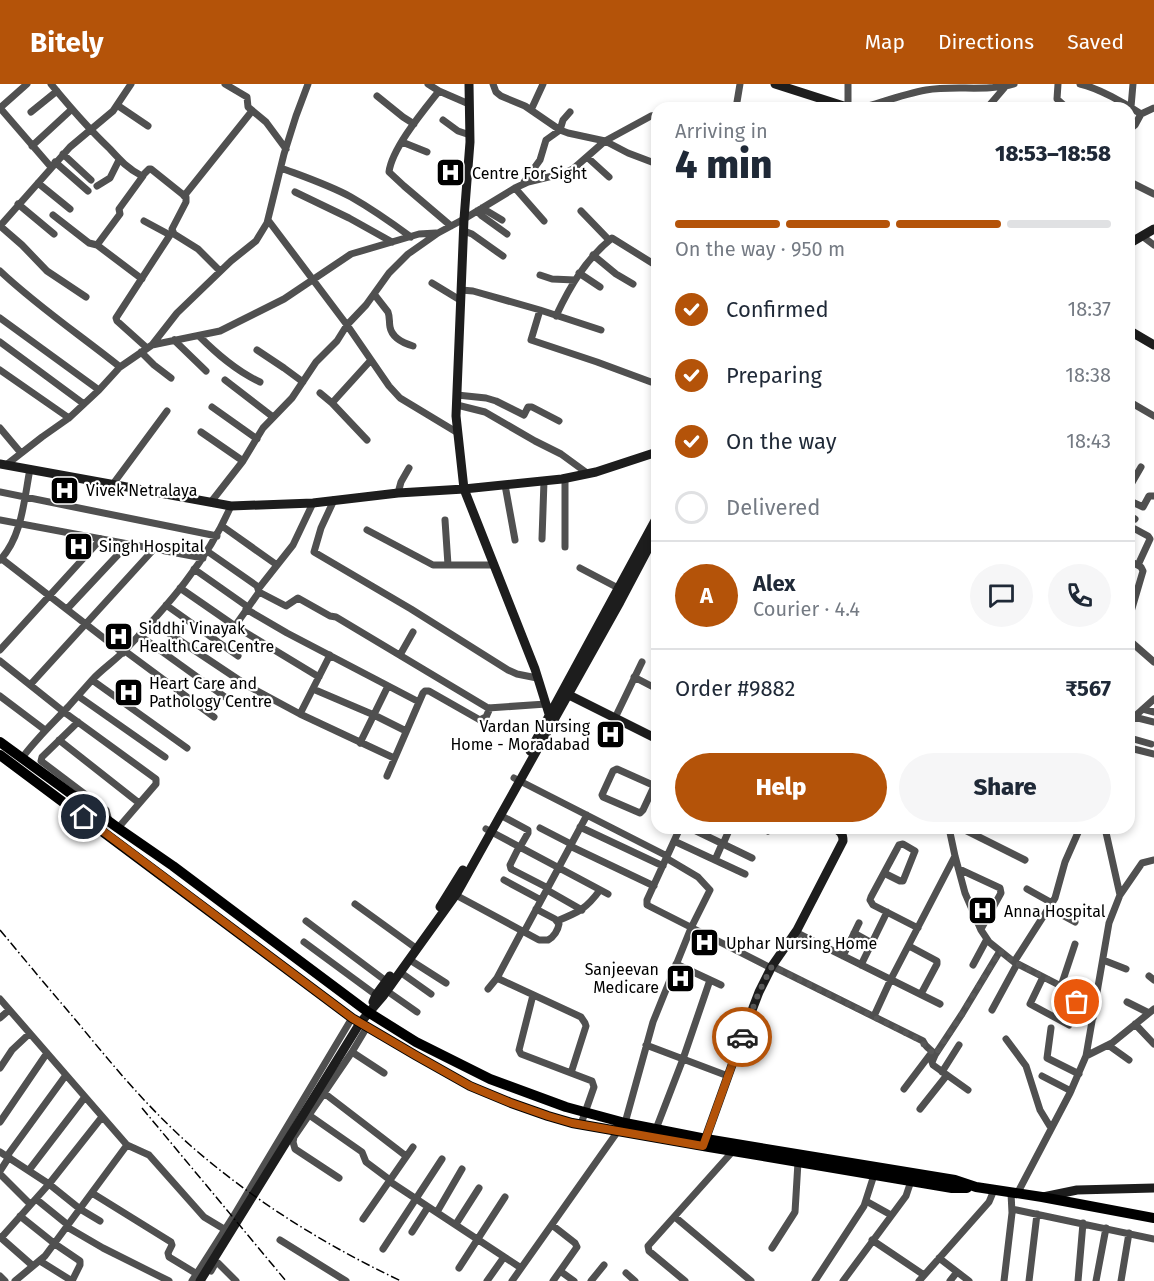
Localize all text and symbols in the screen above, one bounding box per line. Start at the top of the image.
text: Bitely [30,26,103,59]
text: Map [865,29,905,55]
text: Directions [938,29,1034,55]
text: Saved [1067,29,1124,55]
text: Arriving in [675,119,768,143]
text: 18:53–18:58 [995,140,1111,167]
text: 4 min [675,142,773,188]
hospital icon: Centre For Sight [435,157,467,189]
place label: Centre For Sight [472,164,587,183]
text: On the way · 950 m [675,237,845,261]
icon: check [675,293,708,326]
text: Confirmed [726,296,829,323]
text: 18:37 [1068,297,1111,321]
icon: check [675,359,708,392]
text: Preparing [726,362,822,389]
text: 18:38 [1065,363,1111,387]
icon: check [675,425,708,458]
text: On the way [726,428,837,455]
text: 18:43 [1066,429,1111,453]
hospital icon: Vivek Netralaya [49,474,81,506]
place label: Vivek Netralaya [86,481,197,500]
text: Delivered [726,494,821,521]
hospital icon: Singh Hospital [62,530,94,562]
place label: Singh Hospital [99,537,204,556]
button: chat [970,564,1033,627]
button: phone [1048,564,1111,627]
text: Alex [753,570,796,597]
text: A [700,582,713,609]
text: Courier · 4.4 [753,597,860,621]
place label: Siddhi Vinayak Health Care Centre [139,619,274,656]
hospital icon: Siddhi Vinayak Health Care Centre [102,621,134,653]
place label: Heart Care and Pathology Centre [149,674,272,711]
text: Order #9882 [675,675,795,702]
text: ₹567 [1065,675,1111,702]
hospital icon: Heart Care and Pathology Centre [112,676,144,708]
place label: Vardan Nursing Home - Moradabad [450,717,591,754]
hospital icon: Vardan Nursing Home - Moradabad [595,719,627,751]
button: Help [675,753,887,822]
button: Share [899,753,1111,822]
pin [58,791,109,842]
icon: home [67,800,100,833]
hospital icon: Anna Hospital [967,895,999,927]
place label: Anna Hospital [1004,902,1106,921]
hospital icon: Uphar Nursing Home [689,927,721,959]
place label: Uphar Nursing Home [726,934,877,953]
place label: Sanjeevan Medicare [585,960,659,997]
hospital icon: Sanjeevan Medicare [664,962,696,994]
pin [1051,976,1102,1027]
icon: bag [1060,985,1093,1018]
courier [712,1007,772,1067]
icon: car [726,1021,759,1054]

